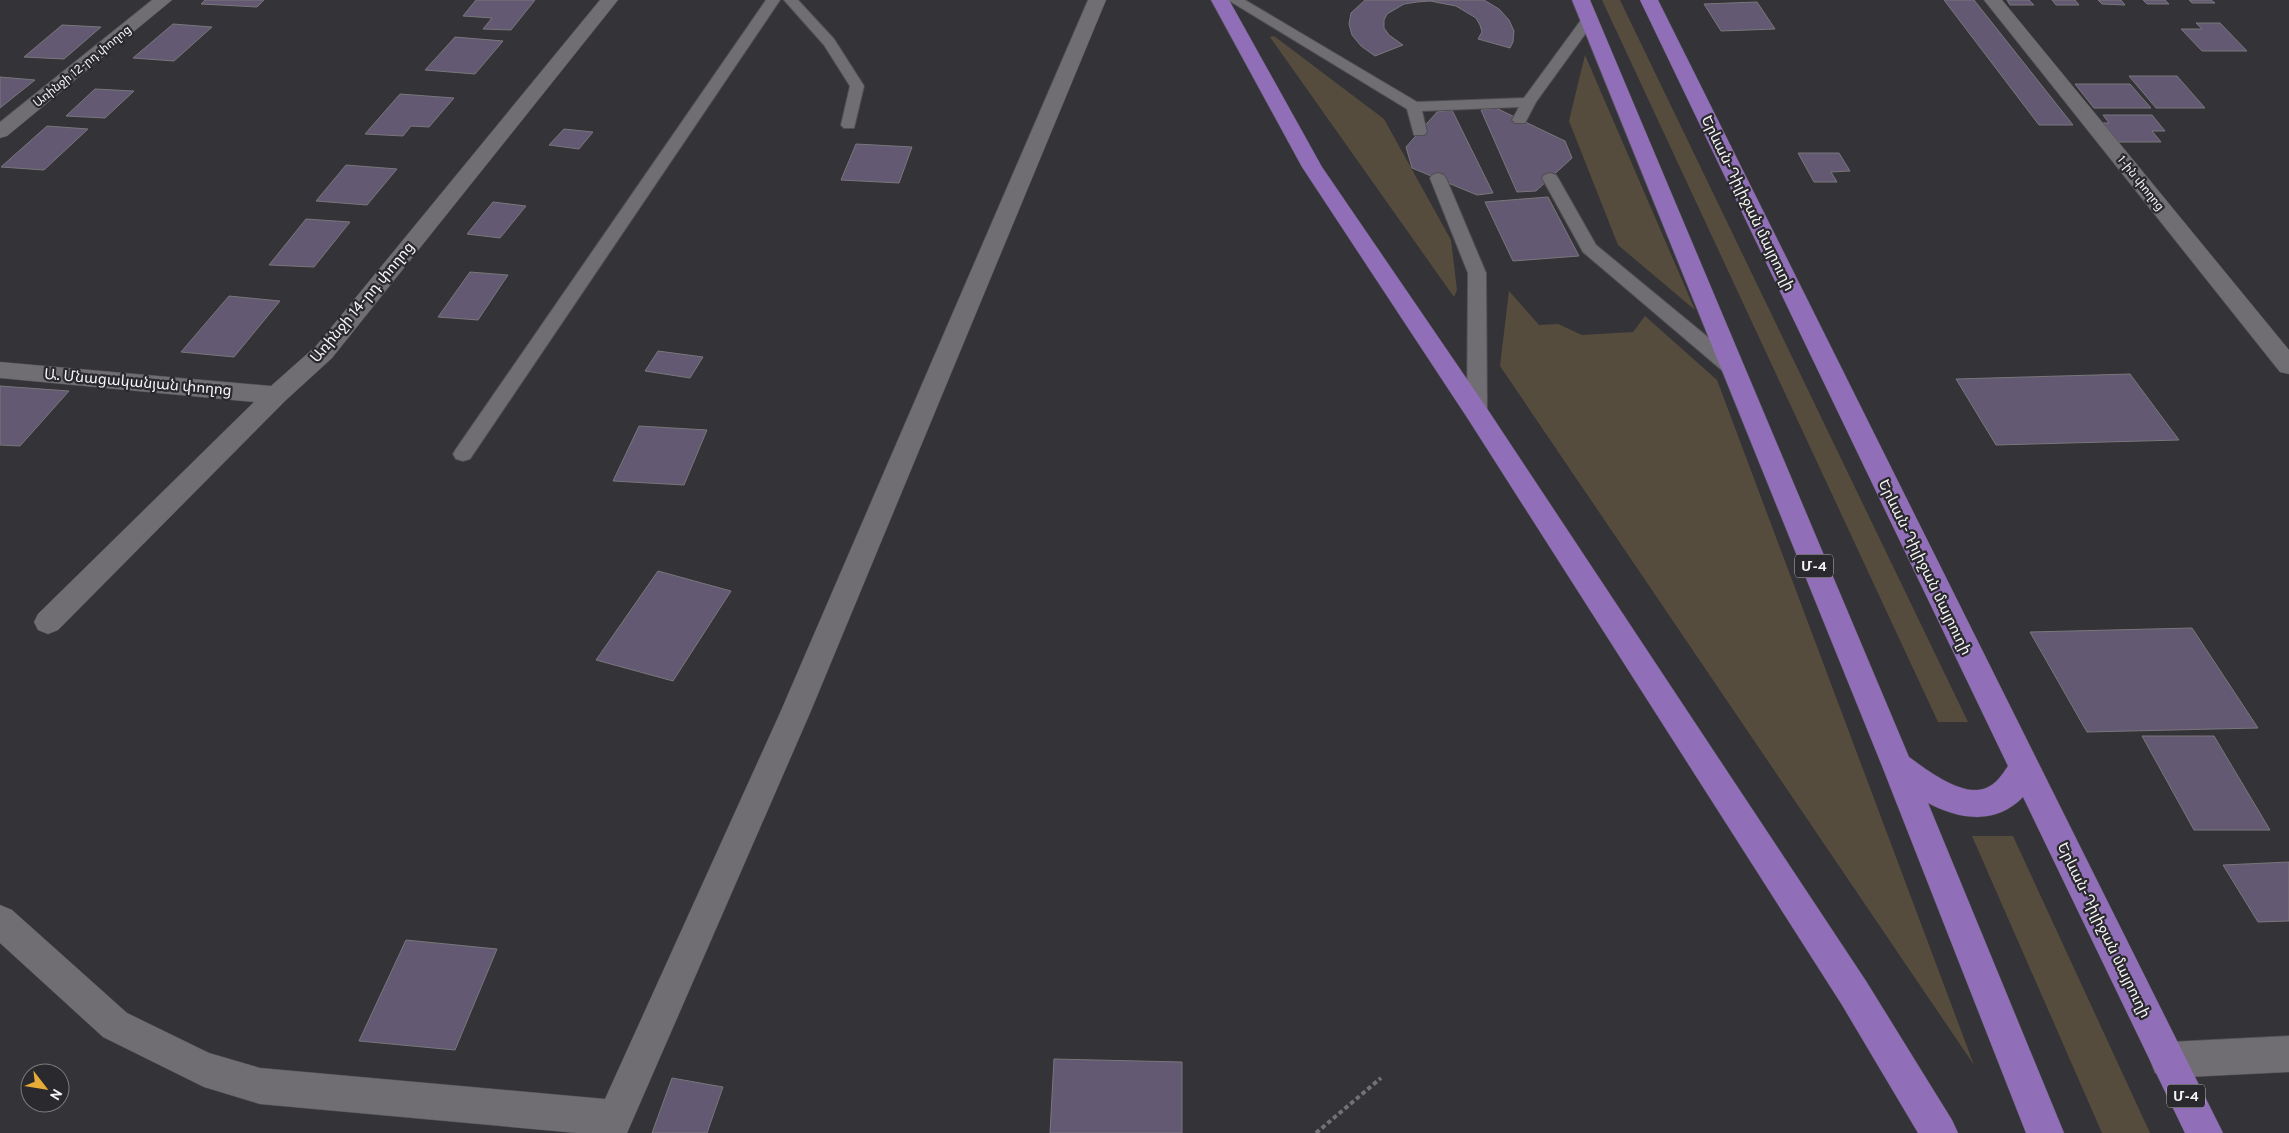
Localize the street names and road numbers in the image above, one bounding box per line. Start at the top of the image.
street label: Առինջի 12-րդ փողոց [30,22,135,111]
street label: Երևան-Դիլիջան մայրուղի [1696,113,1798,295]
street label: 1-ին փողոց [2113,153,2167,215]
street label: Առինջի 14-րդ փողոց [307,239,419,367]
street label: Ա. Մնացականյան փողոց [43,366,232,401]
street label: Երևան-Դիլիջան մայրուղի [1873,477,1975,659]
road number: Մ-4 [1795,554,1833,578]
street label: Երևան-Դիլիջան մայրուղի [2052,840,2154,1022]
road number: Մ-4 [2167,1084,2205,1108]

